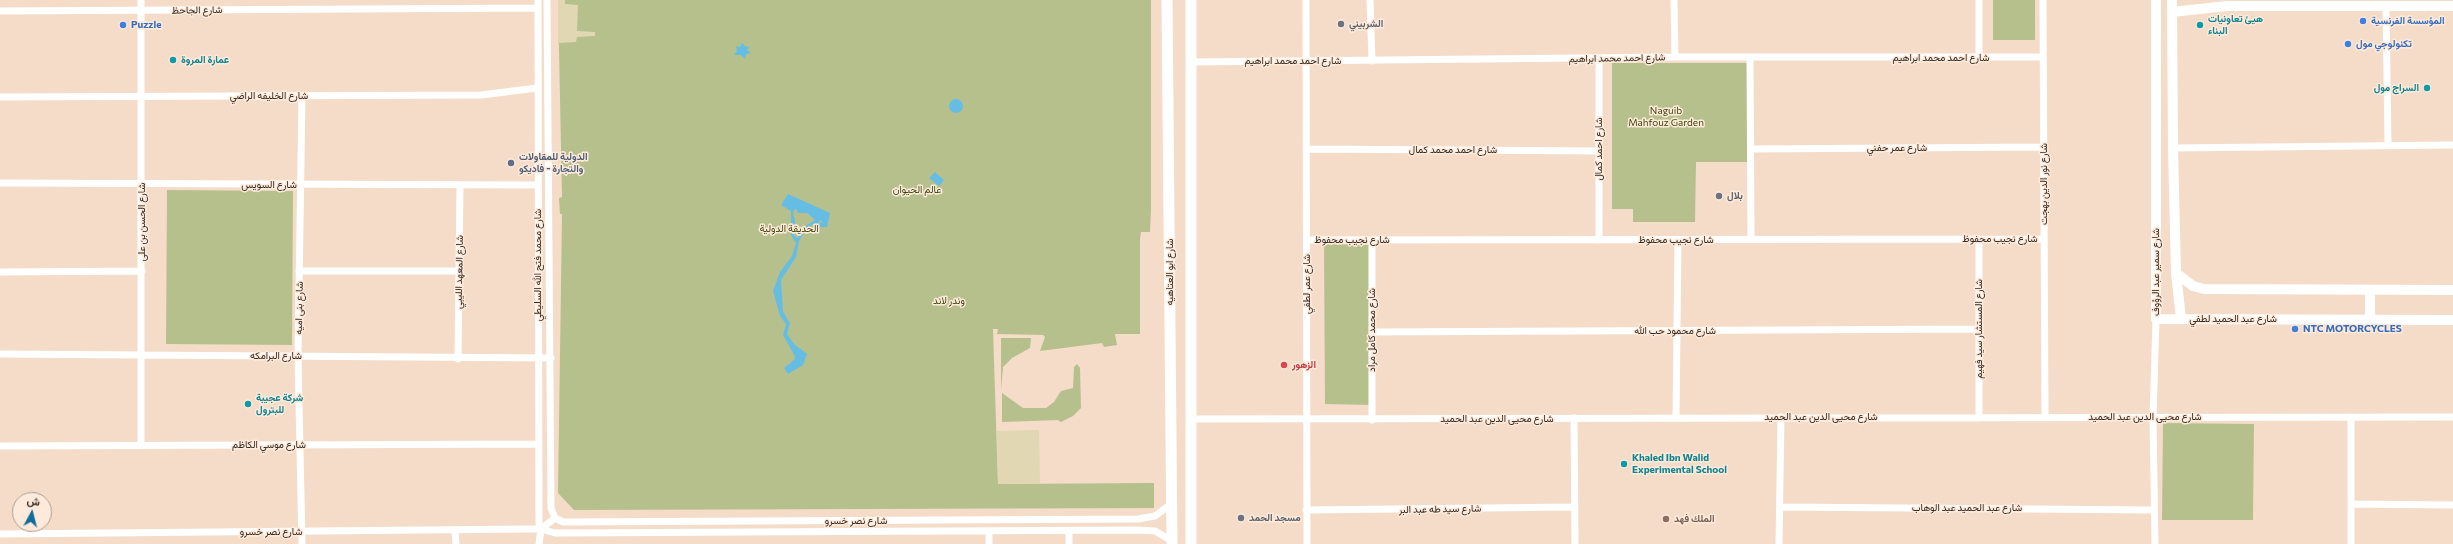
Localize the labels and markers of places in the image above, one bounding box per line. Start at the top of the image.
place label: هيئ تعاونيات البناء [2208,13,2263,36]
place label: المؤسسة الفرنسية [2371,15,2445,27]
marker: المؤسسة الفرنسية [2358,16,2368,26]
place label: الشربيني [1349,18,1383,30]
place label: Puzzle [131,19,161,31]
marker: الشربيني [1336,19,1346,29]
marker: Puzzle [118,20,128,30]
marker: هيئ تعاونيات البناء [2195,20,2205,30]
place label: تكنولوجي مول [2356,38,2412,50]
marker: تكنولوجي مول [2343,39,2353,49]
place label: عمارة المروة [181,54,229,66]
marker: عمارة المروة [168,55,178,65]
place label: السراج مول [2374,82,2419,94]
marker: السراج مول [2422,83,2432,93]
place label: الدولية للمقاولات والتجارة - فاديكو [519,151,588,174]
marker: الدولية للمقاولات والتجارة - فاديكو [506,158,516,168]
place label: بلال [1727,190,1743,202]
marker: بلال [1714,191,1724,201]
place label: NTC MOTORCYCLES [2303,323,2402,335]
marker: NTC MOTORCYCLES [2290,324,2300,334]
place label: الزهور [1292,359,1316,371]
marker: الزهور [1279,360,1289,370]
place label: شركة عجيبة للبترول [256,392,303,416]
marker: شركة عجيبة للبترول [243,399,253,409]
place label: Khaled Ibn Walid Experimental School [1632,452,1727,476]
marker: Khaled Ibn Walid Experimental School [1619,459,1629,469]
place label: مسجد الحمد [1249,512,1301,524]
marker: مسجد الحمد [1236,513,1246,523]
place label: الملك فهد [1674,513,1715,525]
marker: الملك فهد [1661,514,1671,524]

